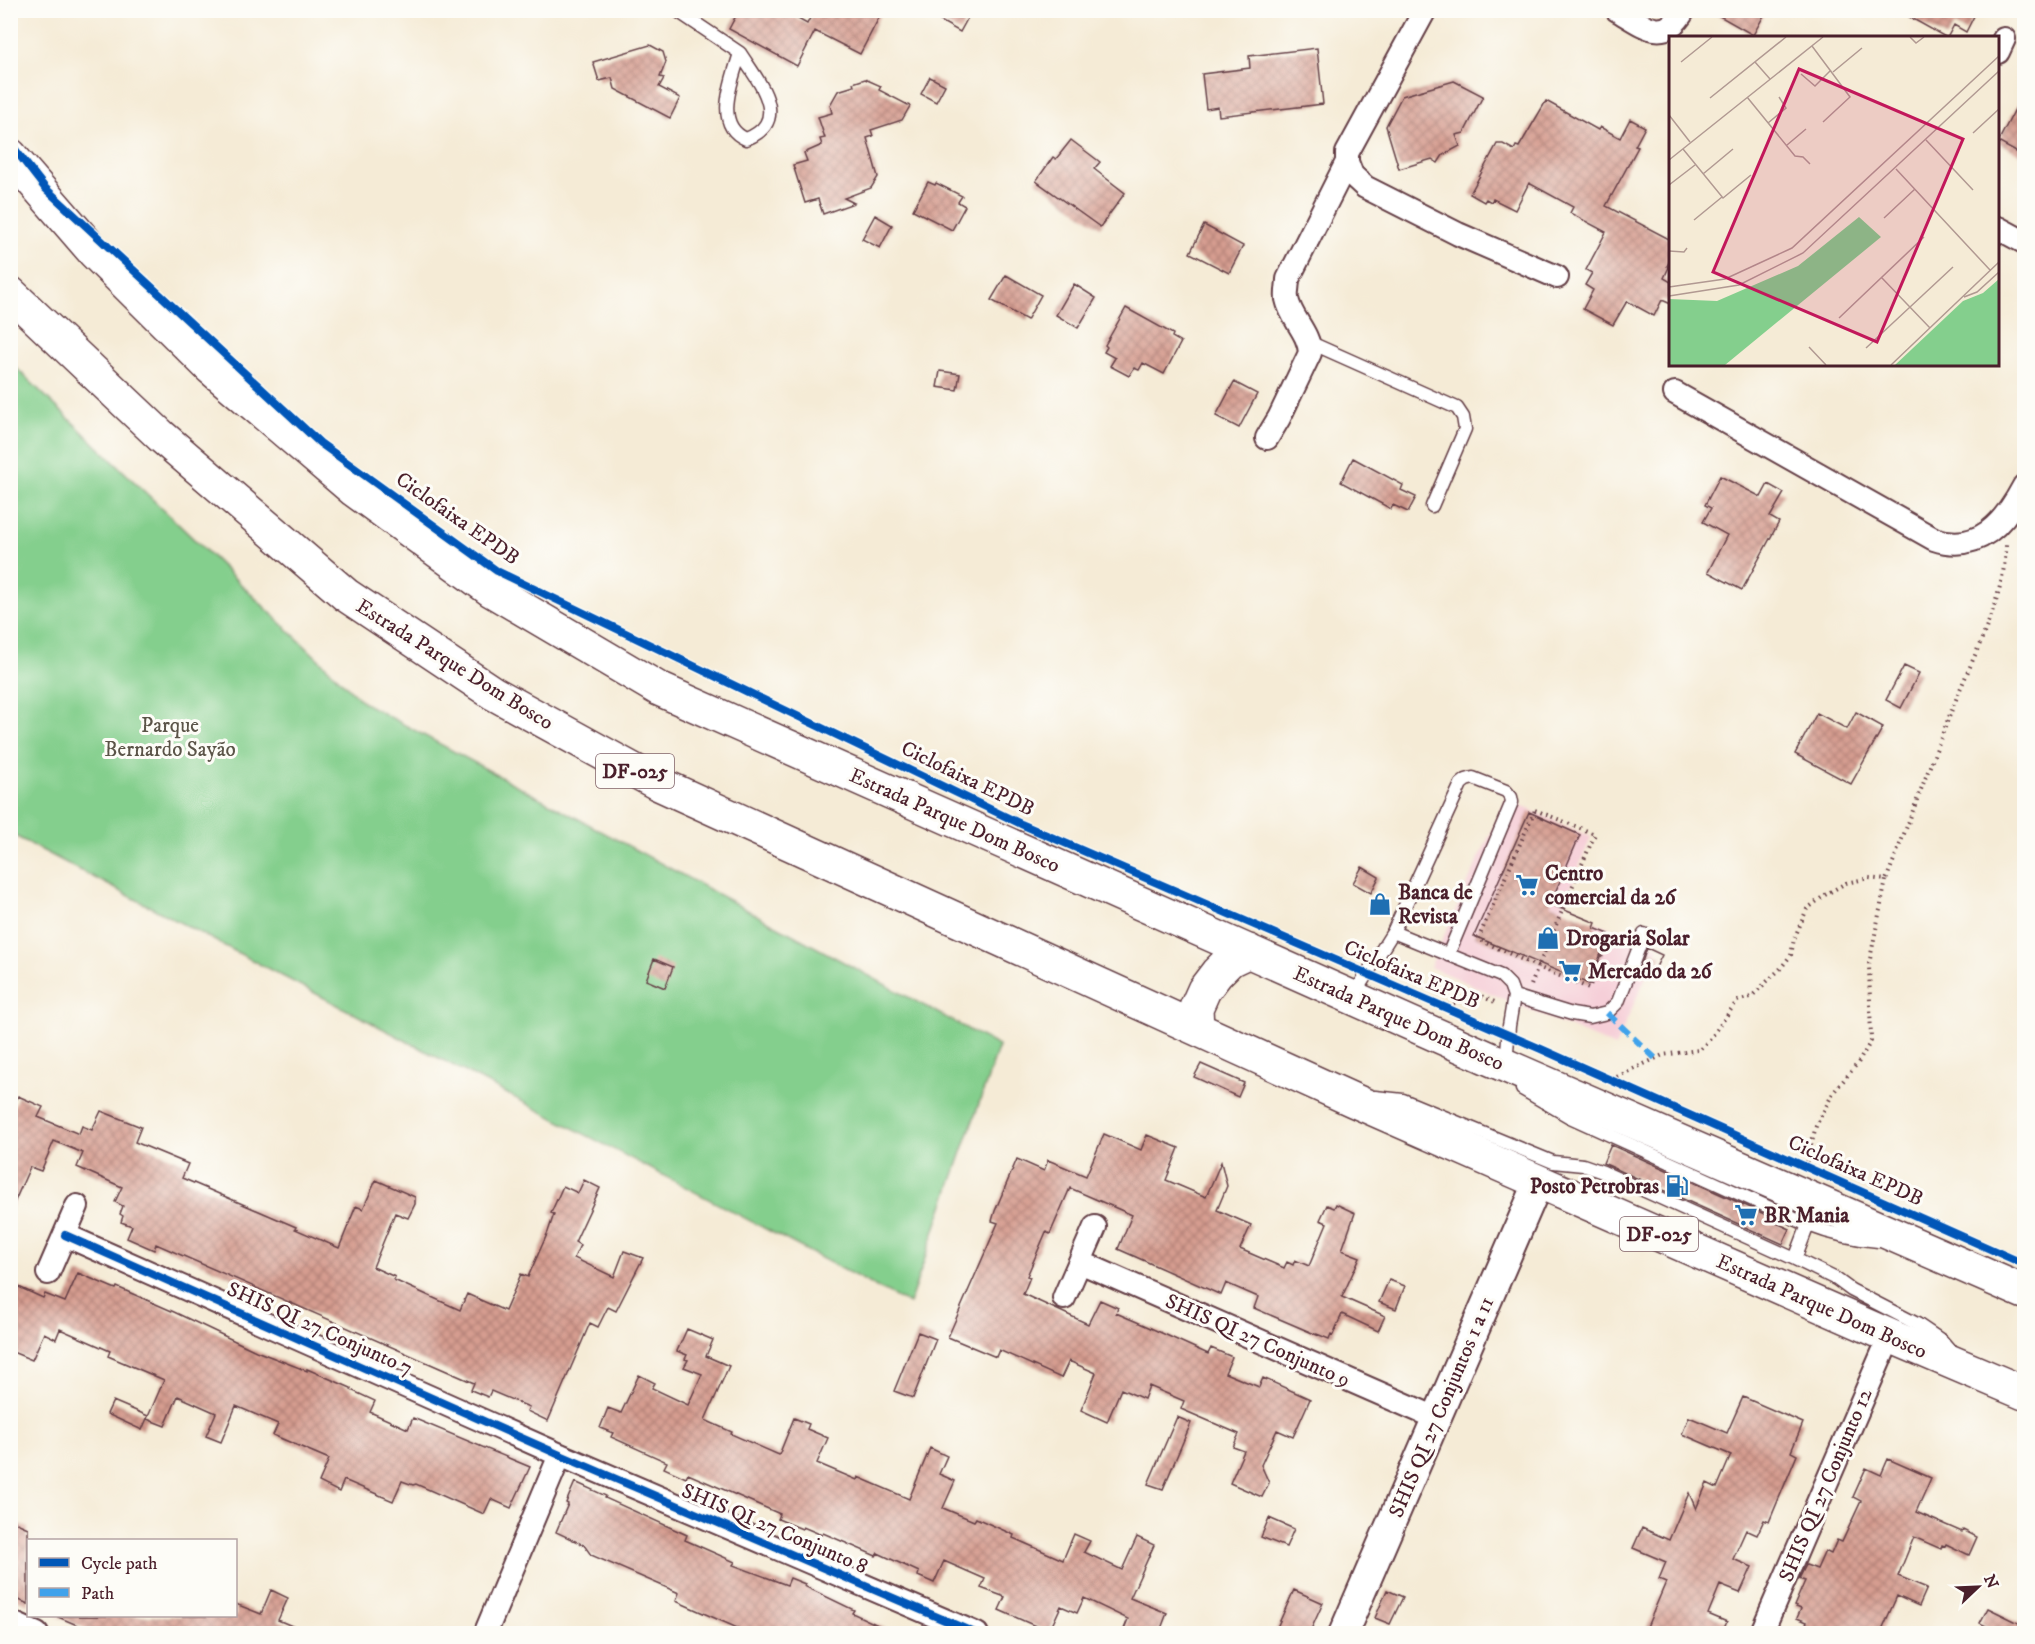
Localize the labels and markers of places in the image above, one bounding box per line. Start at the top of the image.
place label: Centro comercial da 26 [1545,861,1677,911]
supermarket icon: Centro comercial da 26 [1514,872,1540,898]
place label: Banca de Revista [1398,880,1473,930]
shop icon: Banca de Revista [1367,891,1393,917]
shop icon: Drogaria Solar [1535,925,1561,951]
place label: Drogaria Solar [1566,926,1691,952]
supermarket icon: Mercado da 26 [1557,958,1583,984]
place label: Mercado da 26 [1588,959,1713,985]
fuel station icon: Posto Petrobras [1664,1173,1690,1199]
place label: Posto Petrobras [1530,1174,1659,1200]
supermarket icon: BR Mania [1733,1202,1759,1228]
place label: BR Mania [1764,1203,1850,1229]

